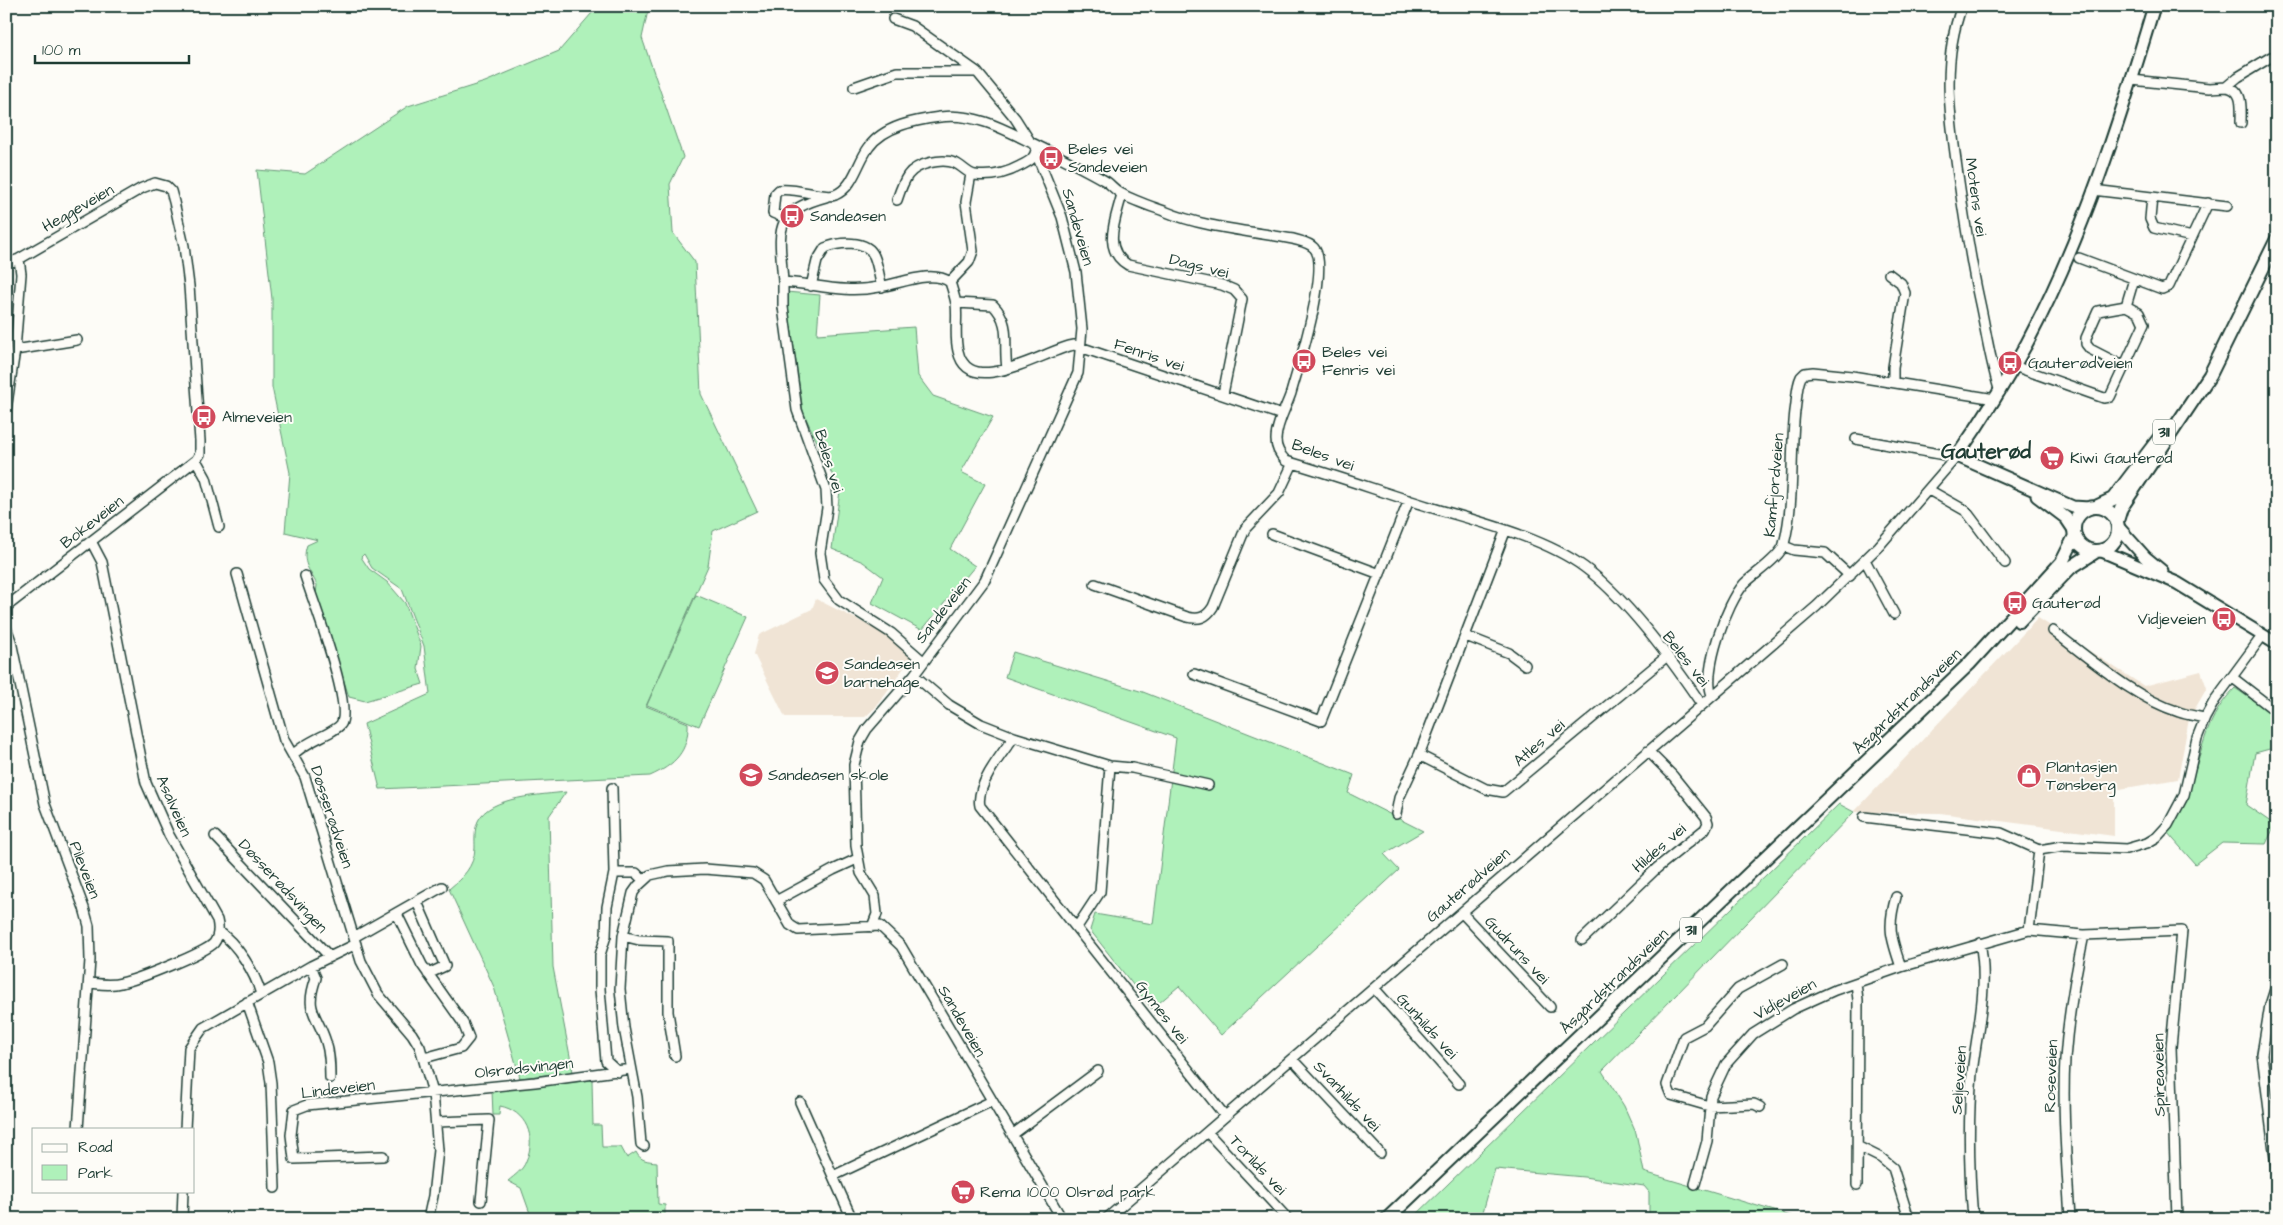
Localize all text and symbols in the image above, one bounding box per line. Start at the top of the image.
scale bar [35,32,189,64]
text: 100 m [42,40,81,61]
place label: Beles vei Sandeveien [1068,138,1147,178]
bus stop icon: Beles vei Sandeveien [1038,145,1064,171]
street label: Motens vei [1960,156,1992,238]
street label: Heggeveien [38,179,118,238]
street label: Sandeveien [1056,186,1100,268]
bus stop icon: Sandeåsen [779,203,805,229]
place label: Sandeåsen [810,205,886,227]
street label: Dags vei [1167,248,1232,285]
street label: Fenris vei [1111,333,1188,377]
place label: Beles vei Fenris vei [1322,341,1395,381]
bus stop icon: Beles vei Fenris vei [1291,348,1317,374]
bus stop icon: Gauterødveien [1997,350,2023,376]
place label: Gauterødveien [2028,352,2133,374]
bus stop icon: Almeveien [191,404,217,430]
place label: Almeveien [222,406,292,428]
road number: 311 [2153,420,2175,444]
street label: Beles vei [809,427,849,496]
street label: Kamfjordveien [1758,432,1790,538]
street label: Beles vei [1289,434,1358,477]
district label: Gauterød [1941,437,2031,466]
supermarket icon: Kiwi Gauterød [2039,445,2065,471]
place label: Kiwi Gauterød [2070,447,2172,469]
street label: Bokeveien [56,490,128,554]
street label: Sandeveien [910,572,976,648]
bus stop icon: Gauterød [2002,590,2028,616]
place label: Gauterød [2032,592,2101,614]
bus stop icon: Vidjeveien [2211,606,2237,632]
place label: Vidjeveien [2138,608,2206,630]
street label: Beles vei [1657,627,1715,692]
street label: Åsgårdstrandsveien [1848,643,1967,759]
place label: Sandeåsen barnehage [844,653,920,694]
school or university icon: Sandeåsen barnehage [814,660,840,686]
street label: Atles vei [1508,714,1570,772]
place label: Plantasjen Tønsberg [2046,756,2117,797]
school or university icon: Sandeåsen skole [738,762,764,788]
street label: Døsserødveien [305,763,359,871]
shop icon: Plantasjen Tønsberg [2016,763,2042,789]
place label: Sandeåsen skole [768,764,889,786]
street label: Asalveien [151,772,197,840]
street label: Hildes vei [1627,818,1691,878]
street label: Døsserødsvingen [233,834,333,939]
street label: Pileveien [64,838,106,902]
street label: Gauterødveien [1421,842,1515,928]
street label: Gudruns vei [1480,911,1555,989]
road number: 311 [1680,918,1702,942]
street label: Åsgårdstrandsveien [1555,923,1674,1039]
street label: Vidjeveien [1750,973,1820,1025]
street label: Gymes vei [1130,976,1194,1049]
street label: Sandeveien [933,981,991,1061]
street label: Gunhilds vei [1391,988,1463,1064]
street label: Spireaveien [2147,1033,2171,1117]
street label: Roseveien [2039,1039,2063,1113]
street label: Seljeveien [1946,1045,1972,1115]
street label: Olsrødsvingen [474,1052,574,1085]
street label: Svanhilds vei [1308,1056,1386,1137]
street label: Lindeveien [300,1074,376,1104]
legend [32,1128,195,1192]
street label: Torilds vei [1224,1130,1292,1200]
text: Road [78,1137,113,1158]
text: Park [78,1163,113,1184]
supermarket icon: Rema 1000 Olsrød park [950,1179,976,1205]
place label: Rema 1000 Olsrød park [980,1181,1155,1203]

